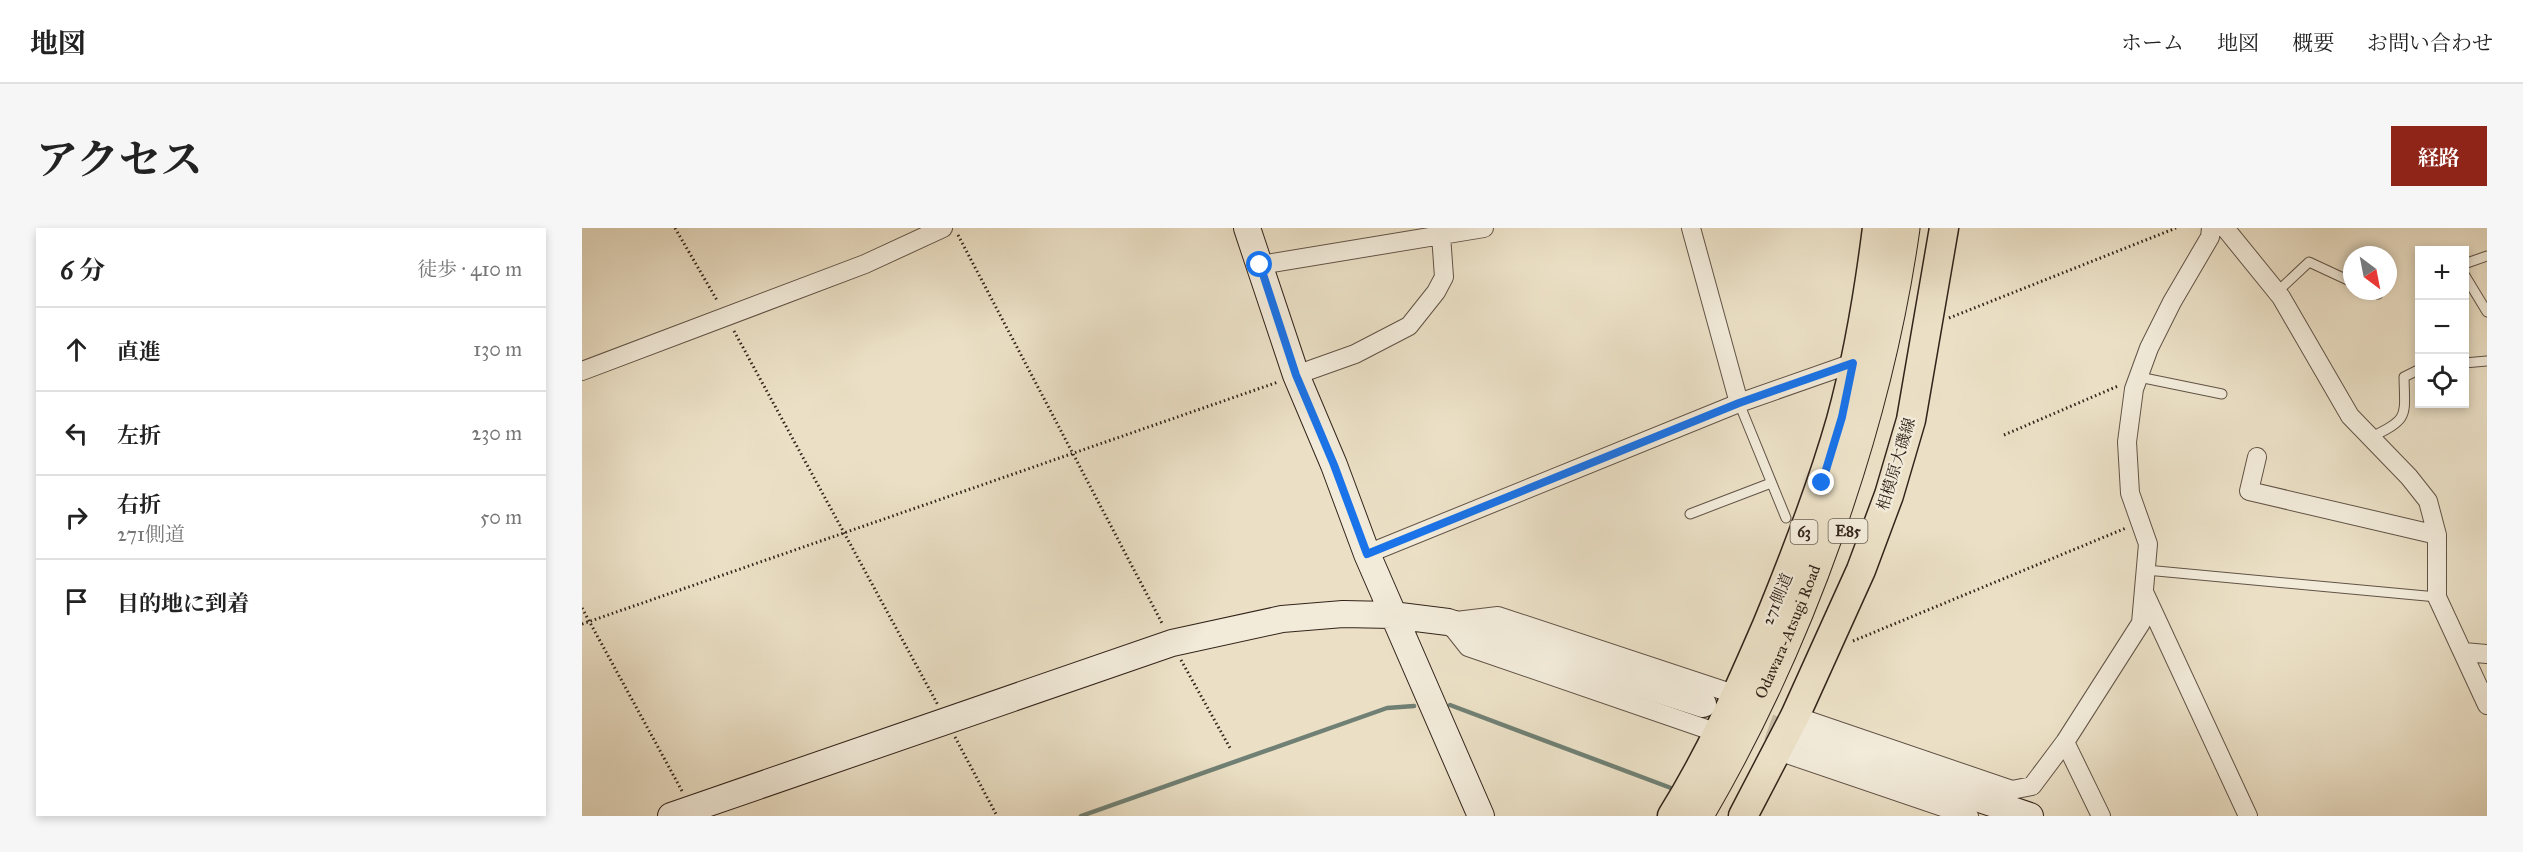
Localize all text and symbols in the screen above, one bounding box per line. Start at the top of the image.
text: 地図 [30,26,86,61]
text: ホーム [2121,30,2184,56]
text: 地図 [2217,30,2259,56]
text: 概要 [2292,30,2334,56]
text: お問い合わせ [2367,30,2493,56]
button: 経路 [2391,126,2487,186]
text: アクセス [36,134,203,186]
north arrow [2343,246,2397,300]
map controls [2415,246,2469,408]
button: + [2415,246,2469,300]
route start [1246,251,1272,277]
text: 6 分 [60,254,105,286]
text: 徒歩 · 410 m [417,257,522,281]
button: − [2415,300,2469,354]
icon: ahead [60,333,93,366]
text: 130 m [473,337,522,361]
text: 直進 [117,338,161,365]
button: locate [2415,354,2469,408]
street label: 相模原大磯線 [1873,415,1919,513]
icon: left [60,417,93,450]
text: 230 m [471,421,522,445]
text: 左折 [117,422,161,449]
route end [1808,469,1834,495]
text: 右折 [117,491,161,518]
icon: right [60,501,93,534]
text: 50 m [480,505,522,529]
road number: E85 [1828,519,1868,543]
road number: 63 [1790,520,1818,544]
text: 271側道 [117,522,185,546]
street label: Odawara-Atsugi Road [1750,562,1824,702]
street label: 271側道 [1758,570,1796,628]
icon: arrive [60,585,93,618]
text: 目的地に到着 [117,590,249,617]

